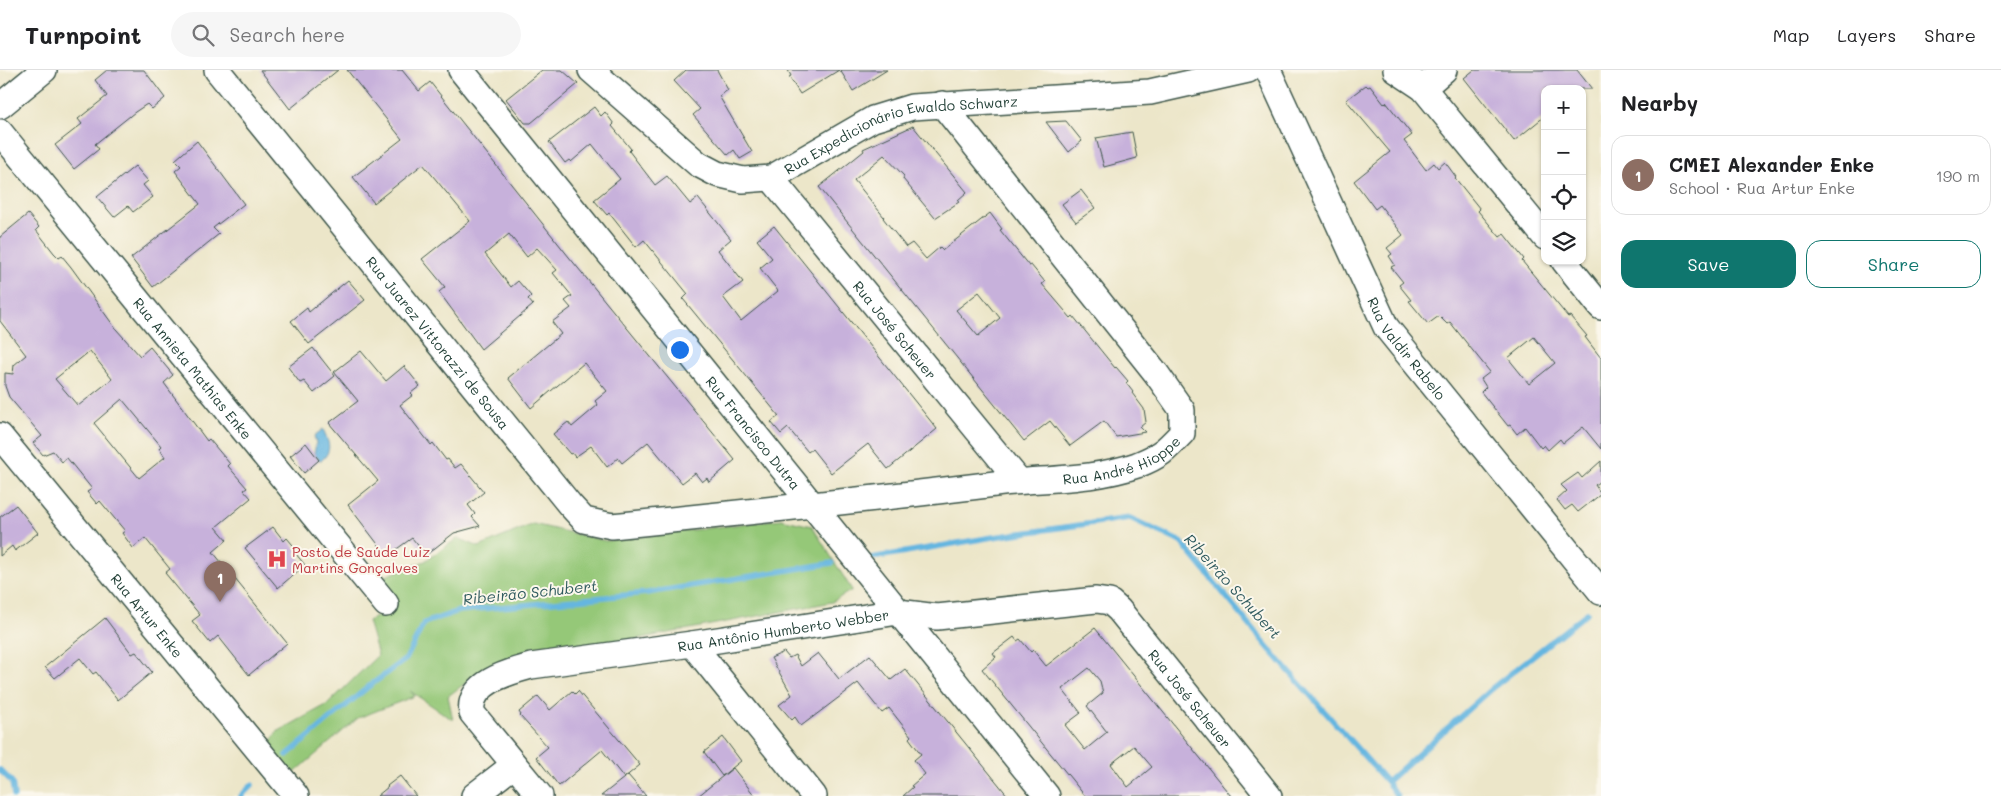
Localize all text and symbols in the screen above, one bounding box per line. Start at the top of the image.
search box [171,12,521,57]
text: Turnpoint [25,19,141,50]
icon: search [189,21,217,49]
text: Search here [229,22,345,47]
text: Map [1773,23,1809,47]
text: Layers [1837,23,1896,47]
text: Share [1924,23,1976,47]
map controls [1541,85,1586,265]
button: + [1541,85,1586,130]
text: Nearby [1621,89,1698,116]
street label: Rua Expedicionário Ewaldo Schwarz [780,91,1018,178]
button: − [1541,130,1586,175]
text: CMEI Alexander Enke [1669,152,1874,177]
text: 1 [1634,165,1642,186]
text: 190 m [1936,165,1980,186]
button: locate [1541,175,1586,220]
text: School · Rua Artur Enke [1669,177,1855,198]
button: layers [1541,220,1586,265]
button: Save [1621,240,1796,288]
button: Share [1806,240,1981,288]
street label: Rua Juarez Vittorazzi de Sousa [362,252,514,433]
street label: Rua José Scheuer [849,276,941,383]
street label: Rua Annieta Mathias Enke [129,293,257,443]
street label: Rua Valdir Rabelo [1364,294,1451,403]
your location [667,337,693,363]
street label: Rua Francisco Dutra [702,372,805,493]
street label: Rua André Hioppe [1062,431,1184,488]
water label: Ribeirão Schubert [1180,529,1286,643]
place label: Posto de Saúde Luiz Martins Gonçalves [292,542,430,577]
hospital icon: Posto de Saúde Luiz Martins Gonçalves [266,548,288,570]
pin: 1 [204,561,236,602]
street label: Rua Artur Enke [107,569,188,661]
water label: Ribeirão Schubert [462,575,598,609]
street label: Rua Antônio Humberto Webber [676,604,890,655]
street label: Rua José Scheuer [1145,645,1236,752]

